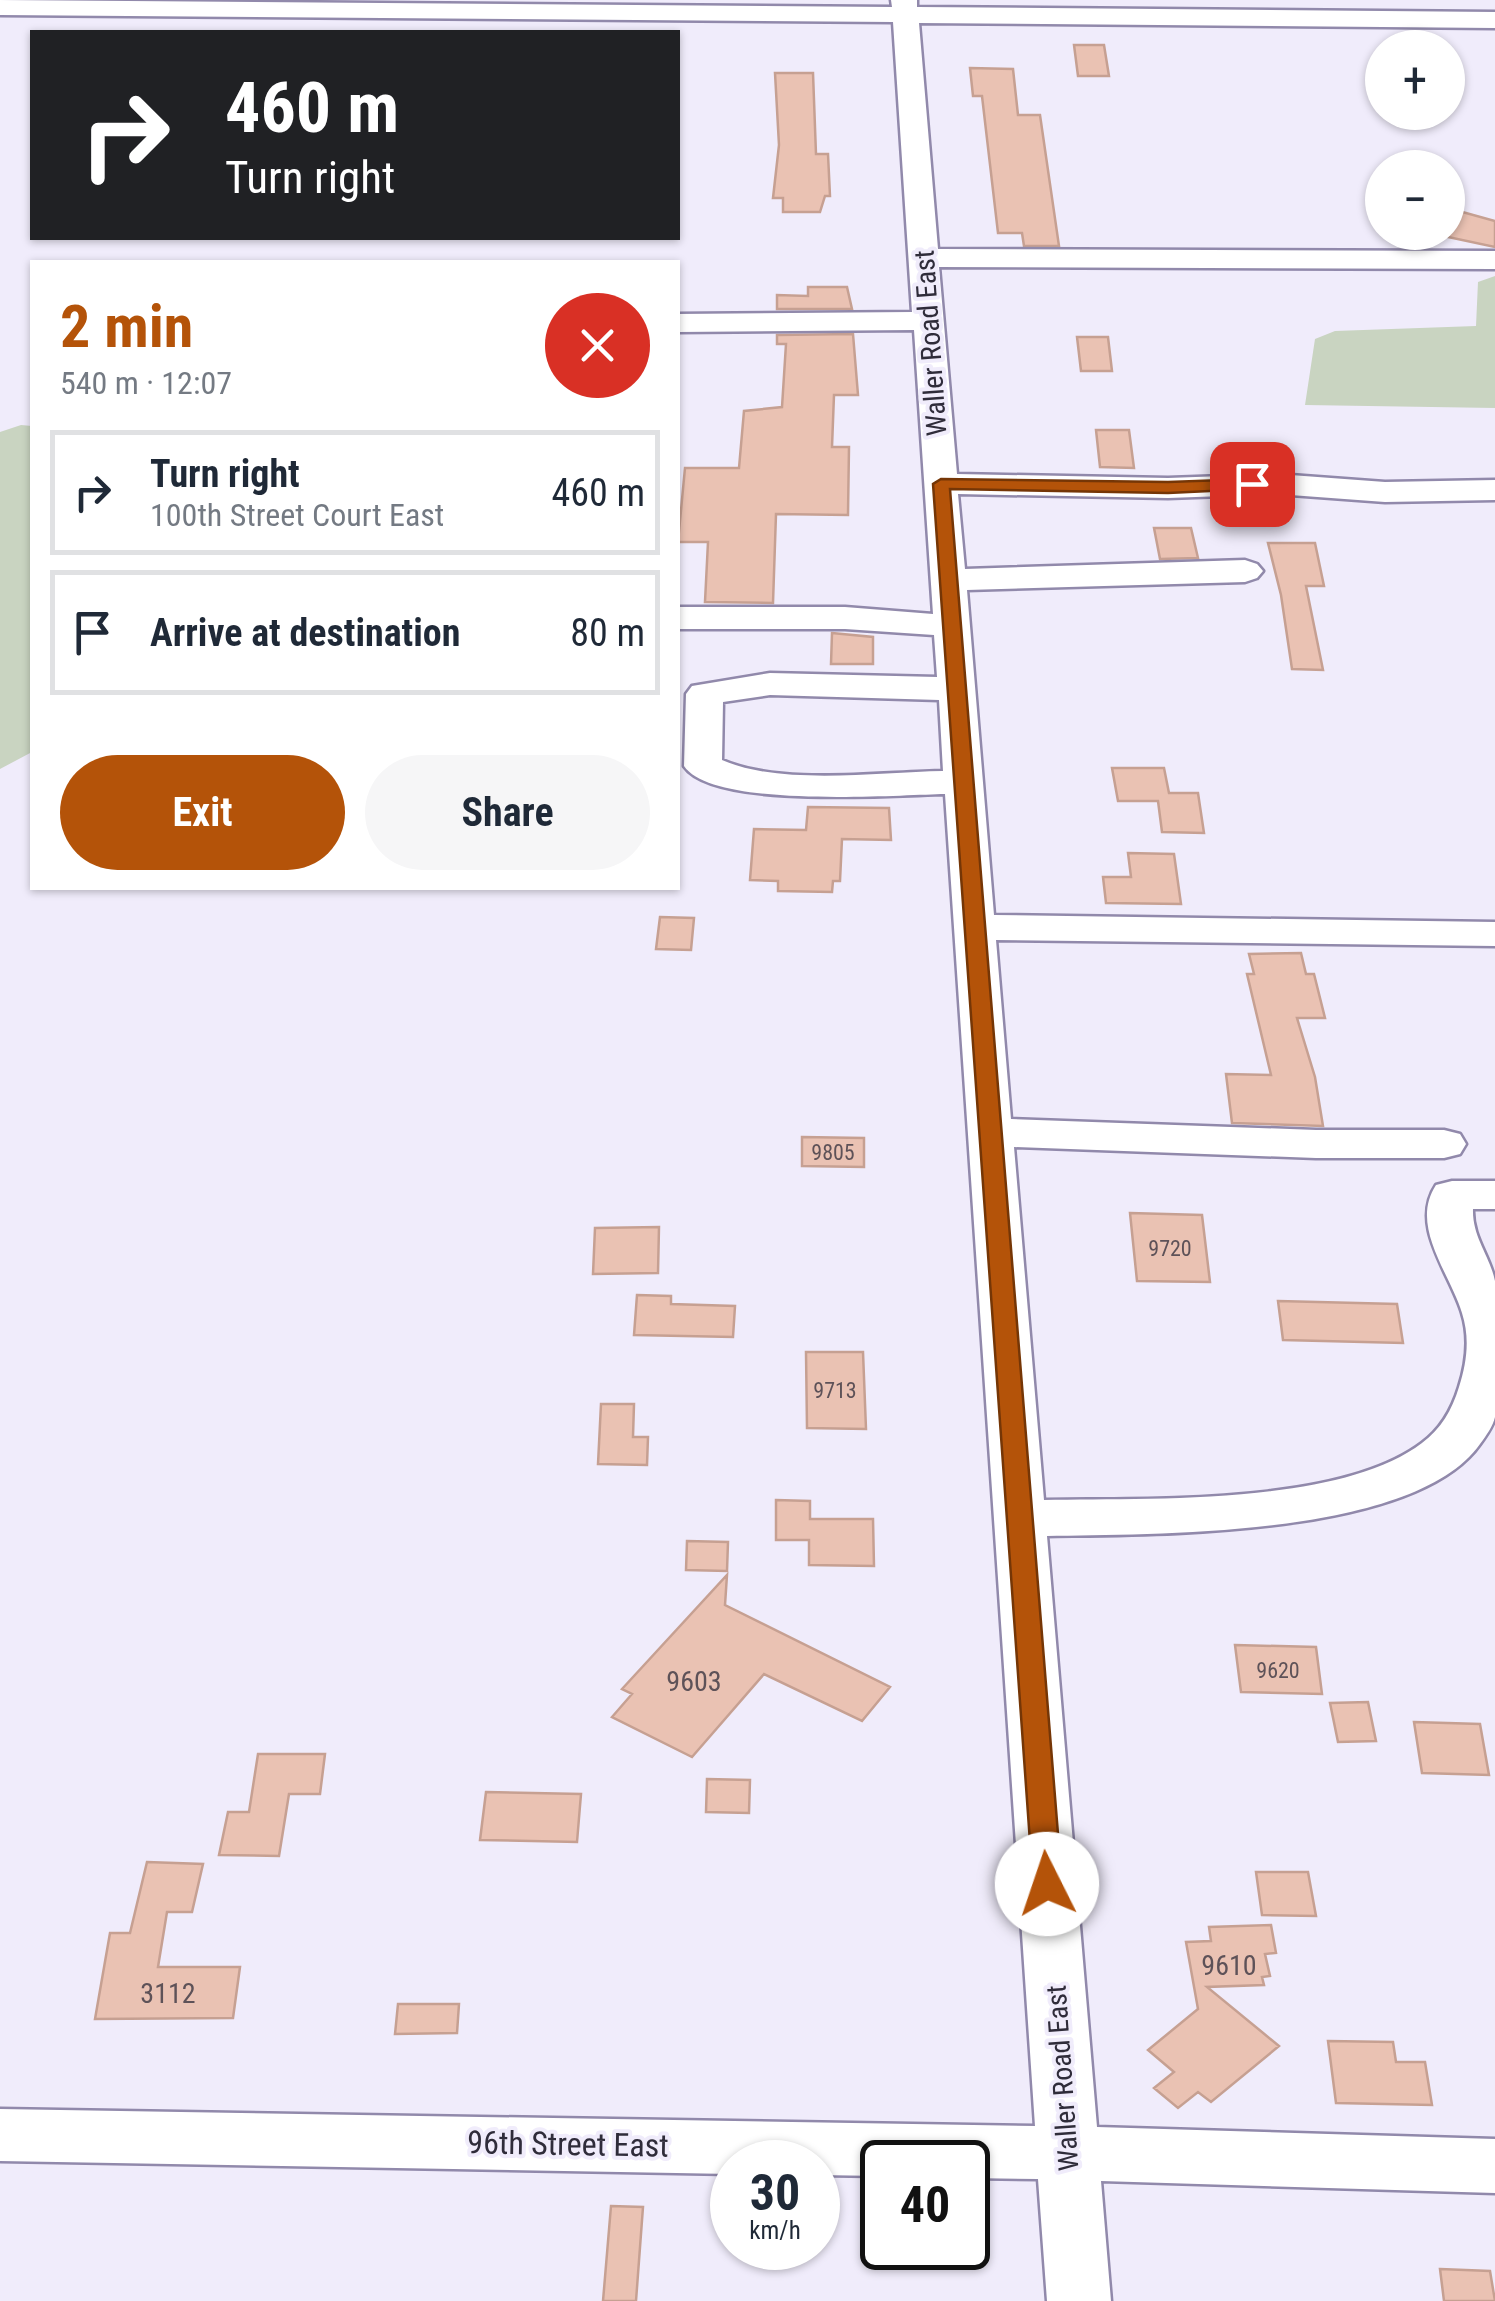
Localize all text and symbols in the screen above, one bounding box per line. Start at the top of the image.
map controls [1365,30,1465,250]
button: + [1365,30,1465,130]
text: 460 m [225,67,399,149]
icon: right [60,70,190,200]
button: − [1365,150,1465,250]
text: Turn right [225,151,395,204]
street label: Waller Road East [908,249,953,437]
text: 2 min [60,291,193,362]
button: close [545,293,650,398]
text: 540 m · 12:07 [60,364,232,402]
pin [1210,442,1295,527]
text: Turn right [150,452,300,496]
icon: arrive [1225,457,1280,512]
icon: right [65,465,120,520]
text: 460 m [551,471,645,515]
text: 100th Street Court East [150,496,444,534]
icon: arrive [65,605,120,660]
text: Arrive at destination [150,611,460,655]
text: 80 m [570,611,645,655]
button: Exit [60,755,345,870]
button: Share [365,755,650,870]
house number: 9805 [811,1140,855,1165]
house number: 9720 [1148,1236,1192,1261]
house number: 9713 [813,1378,857,1403]
house number: 9620 [1256,1658,1300,1683]
house number: 9603 [666,1665,722,1698]
position arrow [995,1832,1099,1936]
house number: 9610 [1201,1949,1257,1982]
house number: 3112 [140,1977,196,2010]
street label: Waller Road East [1040,1984,1085,2172]
street label: 96th Street East [467,2123,669,2165]
speed limit sign: 40 [860,2140,990,2270]
text: 30 [750,2164,800,2222]
text: km/h [749,2216,801,2245]

